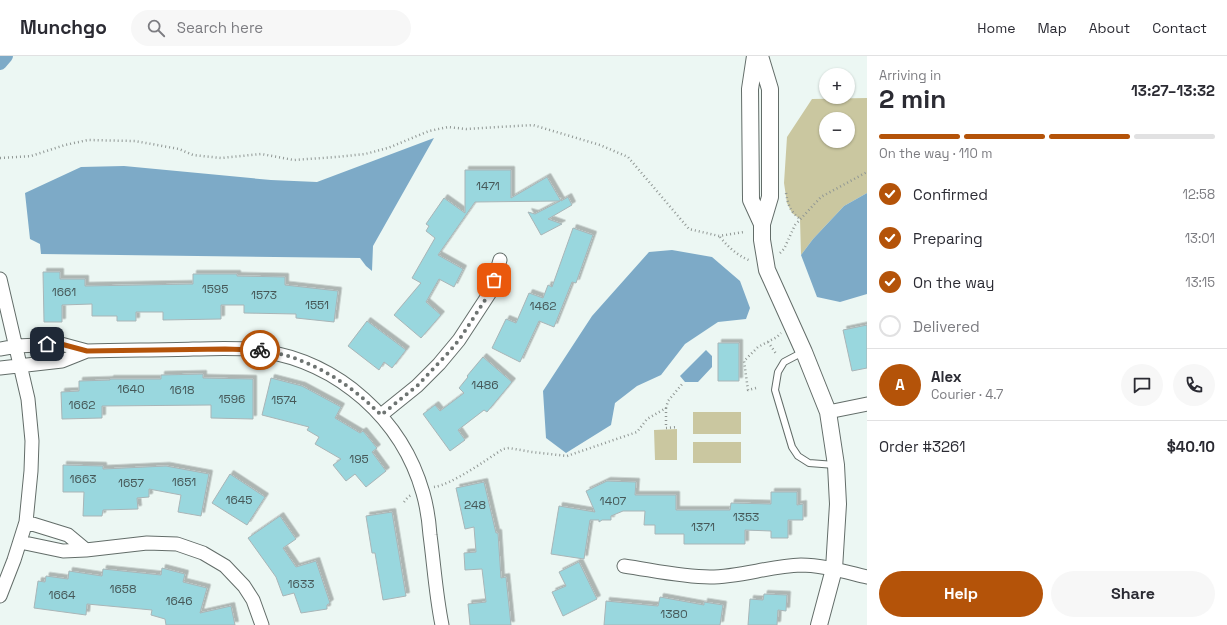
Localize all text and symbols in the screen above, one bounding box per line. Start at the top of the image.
search box [131,10,411,46]
text: Munchgo [20,15,107,40]
icon: search [145,17,167,39]
text: Search here [177,18,263,37]
text: Home [977,19,1015,37]
text: Map [1037,19,1067,37]
text: About [1089,19,1130,37]
text: Contact [1152,19,1207,37]
text: Arriving in [879,67,941,84]
map controls [819,68,855,148]
button: + [819,68,855,104]
text: 13:27–13:32 [1131,81,1215,100]
text: 2 min [879,82,946,116]
button: − [819,112,855,148]
text: On the way · 110 m [879,145,992,162]
house number: 1471 [476,178,500,194]
icon: check [879,183,901,205]
text: Confirmed [913,185,988,204]
text: 12:58 [1183,186,1215,203]
icon: check [879,227,901,249]
text: Preparing [913,229,983,248]
text: 13:01 [1185,230,1215,247]
pin [477,263,511,297]
icon: bag [483,269,505,291]
icon: check [879,271,901,293]
text: On the way [913,273,994,292]
text: 13:15 [1185,274,1215,291]
house number: 1595 [202,281,228,297]
house number: 1661 [52,284,76,300]
house number: 1573 [251,287,277,303]
house number: 1551 [305,297,329,313]
house number: 1462 [529,298,557,314]
text: Delivered [913,317,980,336]
pin [30,327,64,361]
courier [240,330,280,370]
icon: home [36,333,58,355]
icon: bike [249,339,271,361]
button: chat [1121,364,1163,406]
button: phone [1173,364,1215,406]
text: Alex [931,367,962,386]
text: A [895,375,905,394]
house number: 1486 [471,377,499,393]
house number: 1640 [117,381,145,397]
house number: 1618 [170,382,194,398]
text: Courier · 4.7 [931,386,1003,403]
house number: 1596 [219,391,245,407]
house number: 1574 [271,392,297,408]
house number: 1662 [69,397,95,413]
text: Order #3261 [879,437,965,456]
text: $40.10 [1167,437,1215,456]
house number: 195 [349,451,369,467]
house number: 1663 [70,471,96,487]
house number: 1651 [172,474,196,490]
house number: 1657 [118,475,144,491]
house number: 1645 [225,492,253,508]
house number: 1407 [600,493,627,509]
house number: 248 [464,497,486,513]
house number: 1353 [733,509,759,525]
house number: 1371 [691,519,715,535]
button: Help [879,571,1043,617]
button: Share [1051,571,1215,617]
house number: 1633 [288,576,314,592]
house number: 1658 [109,581,137,597]
house number: 1664 [48,587,76,603]
house number: 1646 [165,593,193,609]
house number: 1380 [660,606,688,622]

